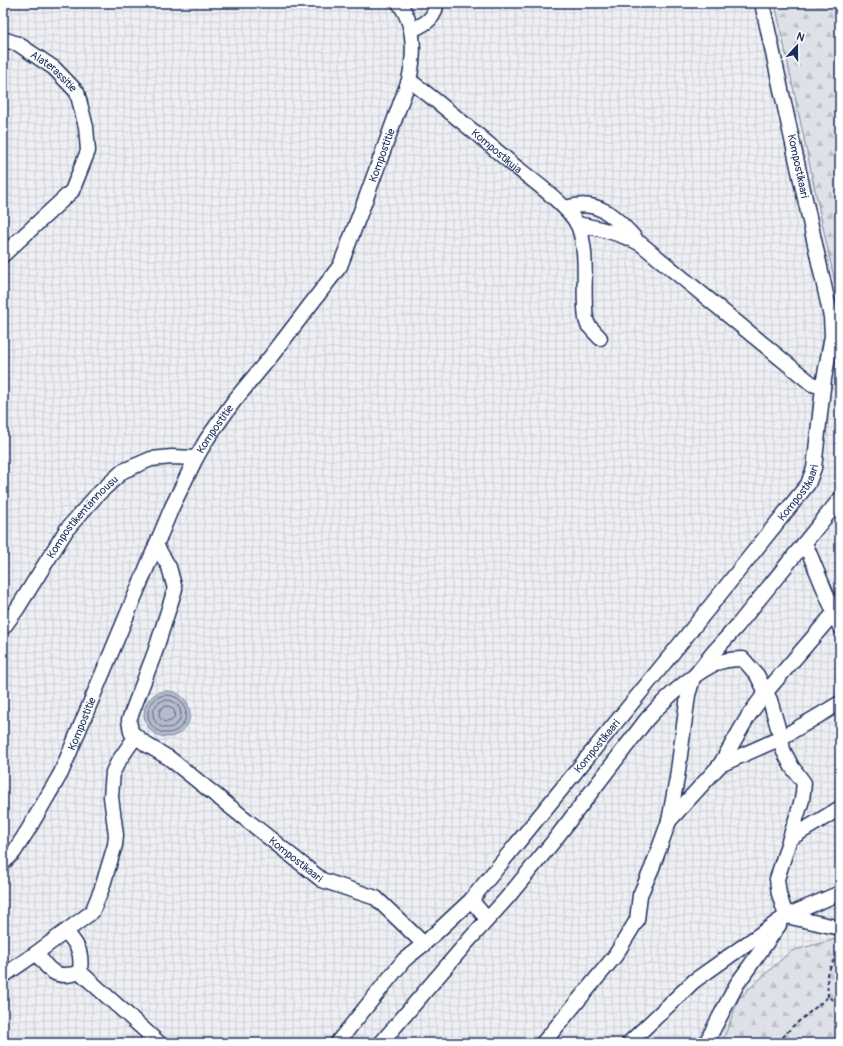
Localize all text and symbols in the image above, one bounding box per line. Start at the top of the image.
north arrow [777,26,817,66]
text: N [795,30,807,45]
street label: Alaterassitie [28,48,80,95]
street label: Kompostitie [366,126,398,184]
street label: Kompostikuja [469,126,525,176]
street label: Kompostikaari [785,133,811,199]
street label: Kompostitie [194,401,236,456]
street label: Kompostikaari [775,464,821,523]
street label: Kompostikentännousu [44,473,120,561]
street label: Kompostitie [65,695,99,752]
street label: Kompostikaari [571,716,622,775]
street label: Kompostikaari [266,834,326,885]

